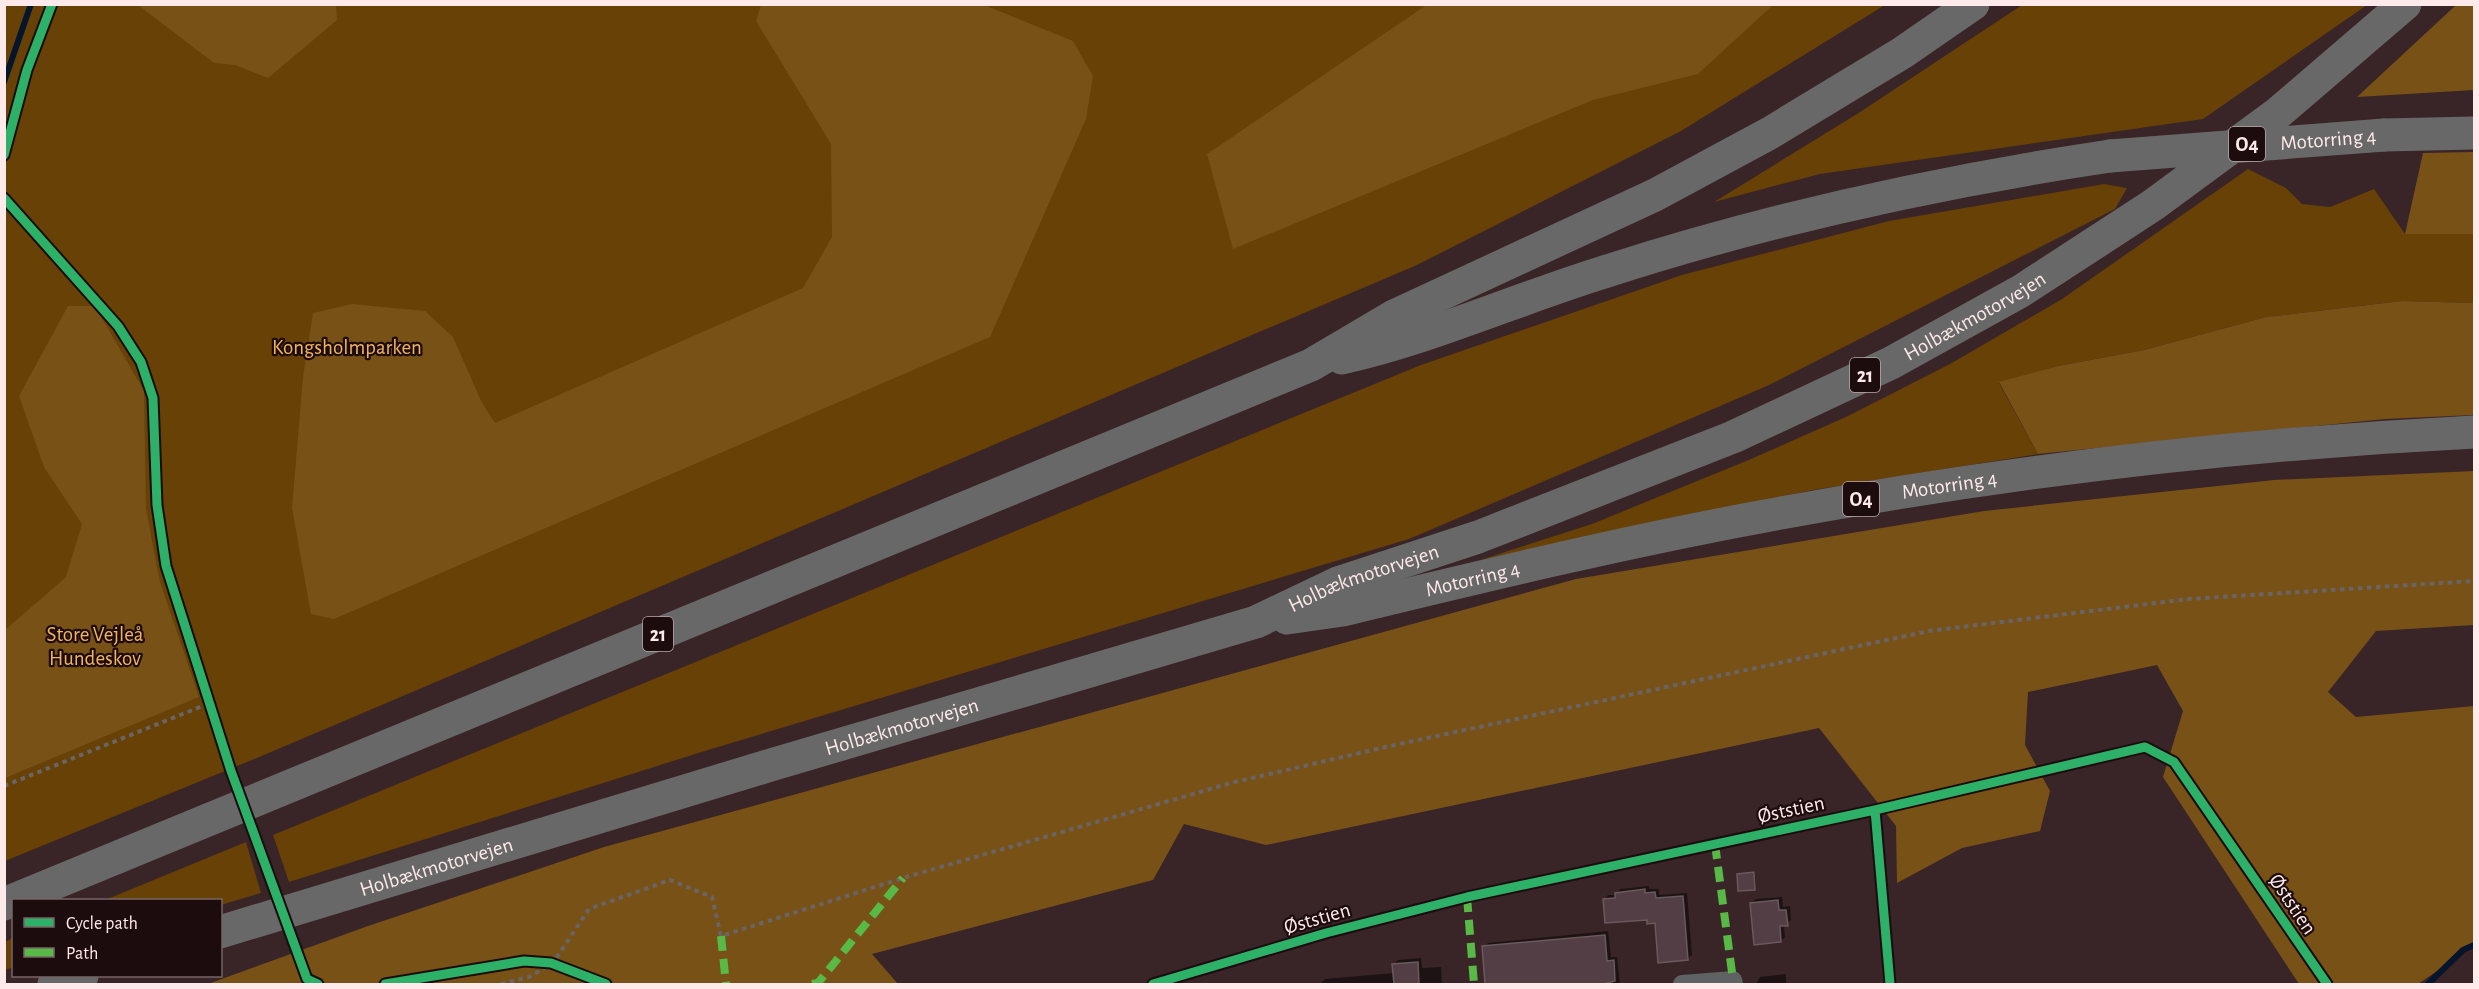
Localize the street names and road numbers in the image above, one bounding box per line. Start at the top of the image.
street label: Motorring 4 [2280,126,2377,154]
road number: O4 [2229,127,2265,161]
street label: Holbækmotorvejen [1901,268,2050,365]
road number: 21 [1850,358,1880,392]
street label: Motorring 4 [1900,468,1999,503]
road number: O4 [1843,482,1879,516]
street label: Holbækmotorvejen [1285,541,1442,616]
street label: Motorring 4 [1424,558,1522,601]
road number: 21 [643,617,673,651]
street label: Holbækmotorvejen [823,694,981,759]
street label: Øststien [1756,792,1826,827]
street label: Holbækmotorvejen [357,834,516,900]
street label: Øststien [2265,870,2320,938]
street label: Øststien [1282,899,1353,938]

